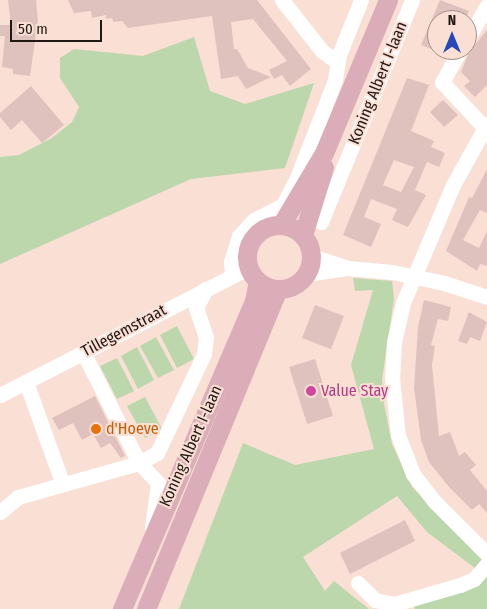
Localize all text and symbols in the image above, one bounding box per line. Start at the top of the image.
scale bar [12,10,105,42]
north arrow [427,10,477,60]
text: N [448,12,456,29]
street label: Koning Albert I-laan [345,19,411,147]
text: 50 m [18,20,48,38]
street label: Tillegemstraat [78,301,170,361]
place label: Value Stay [321,381,388,401]
street label: Koning Albert I-laan [156,382,226,510]
marker: Value Stay [305,385,317,397]
place label: d'Hoeve [106,419,159,439]
marker: d'Hoeve [90,423,102,435]

